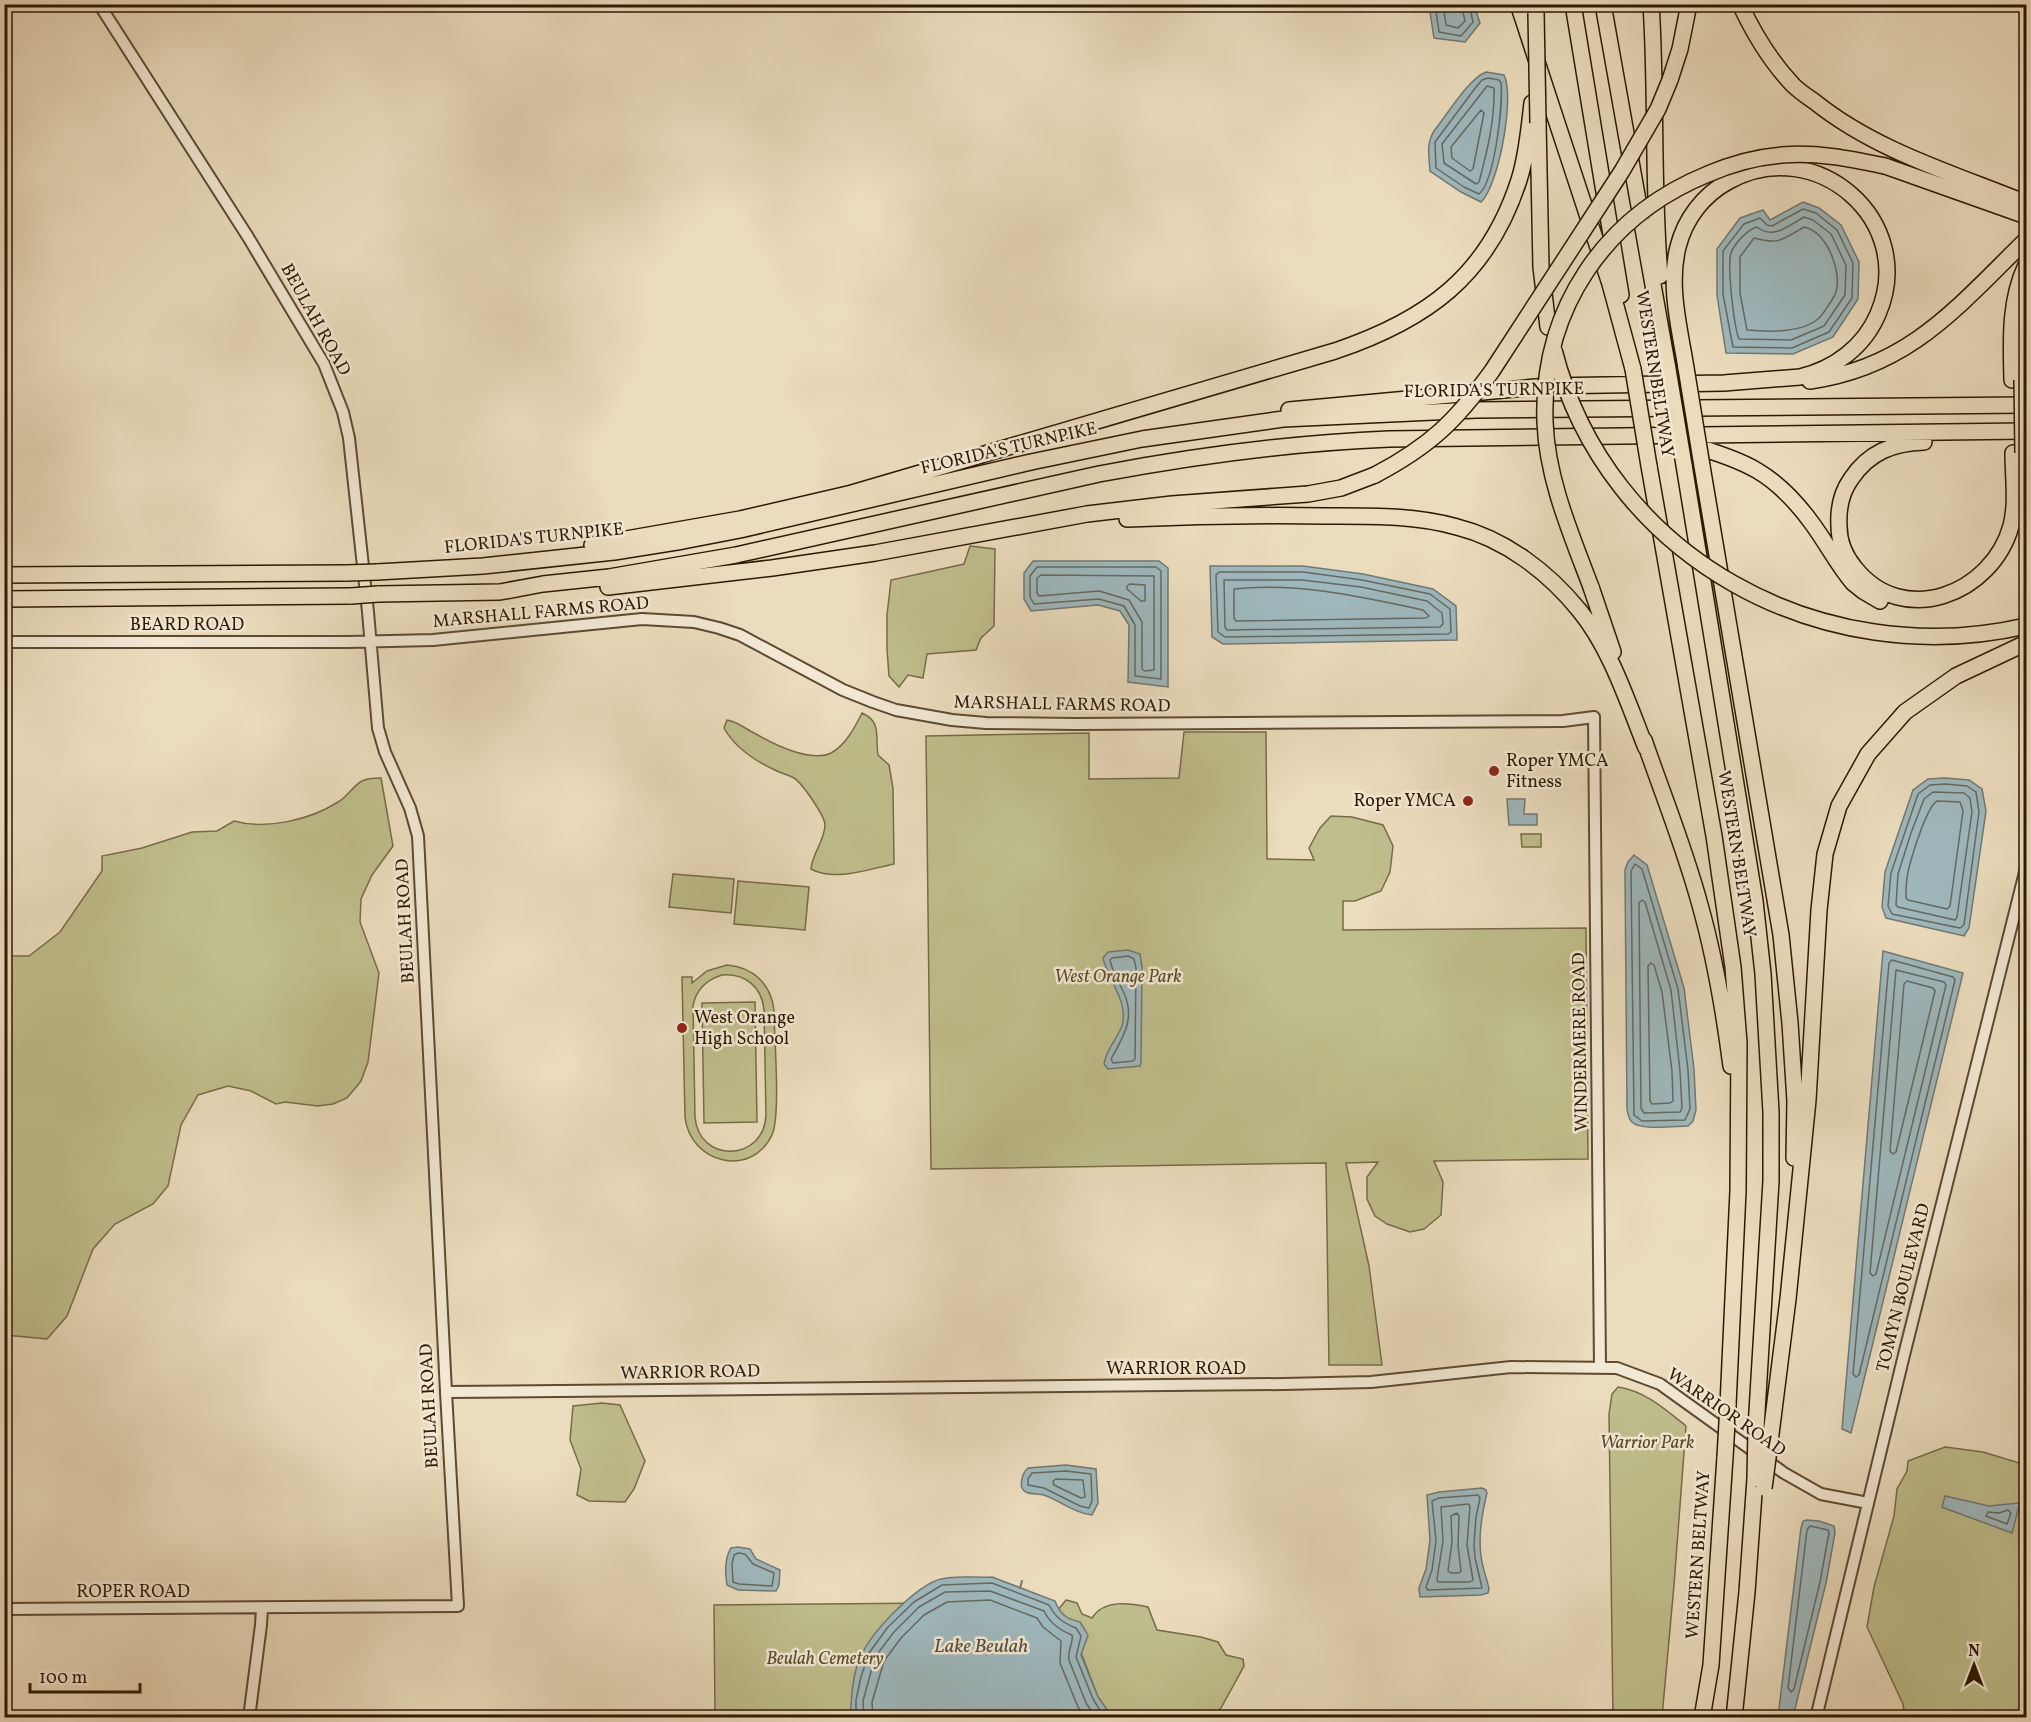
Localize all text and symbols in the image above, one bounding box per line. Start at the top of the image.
street label: BEULAH ROAD [274,259,356,381]
street label: WESTERN BELTWAY [1628,289,1680,459]
street label: FLORIDA'S TURNPIKE [1404,377,1585,405]
street label: FLORIDA'S TURNPIKE [918,416,1100,481]
street label: FLORIDA'S TURNPIKE [443,517,625,561]
street label: MARSHALL FARMS ROAD [432,591,650,635]
street label: BEARD ROAD [130,613,244,638]
street label: MARSHALL FARMS ROAD [953,691,1171,719]
place label: Roper YMCA Fitness [1506,749,1609,795]
marker: Roper YMCA Fitness [1487,764,1501,778]
street label: WESTERN BELTWAY [1710,769,1762,939]
place label: Roper YMCA [1353,789,1456,814]
marker: Roper YMCA [1461,794,1475,808]
street label: BEULAH ROAD [390,858,422,984]
street label: WINDERMERE ROAD [1567,952,1595,1132]
park label: West Orange Park [1054,965,1182,990]
place label: West Orange High School [694,1006,795,1052]
marker: West Orange High School [675,1021,689,1035]
street label: TOMYN BOULEVARD [1871,1201,1937,1375]
street label: BEULAH ROAD [414,1343,446,1469]
street label: WARRIOR ROAD [1106,1357,1246,1382]
street label: WARRIOR ROAD [620,1359,760,1387]
street label: WARRIOR ROAD [1662,1363,1790,1463]
park label: Warrior Park [1600,1431,1694,1456]
street label: WESTERN BELTWAY [1681,1470,1717,1640]
street label: ROPER ROAD [76,1580,190,1605]
water label: Lake Beulah [934,1633,1028,1661]
north arrow [1944,1635,2004,1695]
text: N [1968,1641,1980,1663]
park label: Beulah Cemetery [766,1647,884,1672]
scale bar [30,1656,140,1694]
text: 100 m [39,1666,88,1691]

